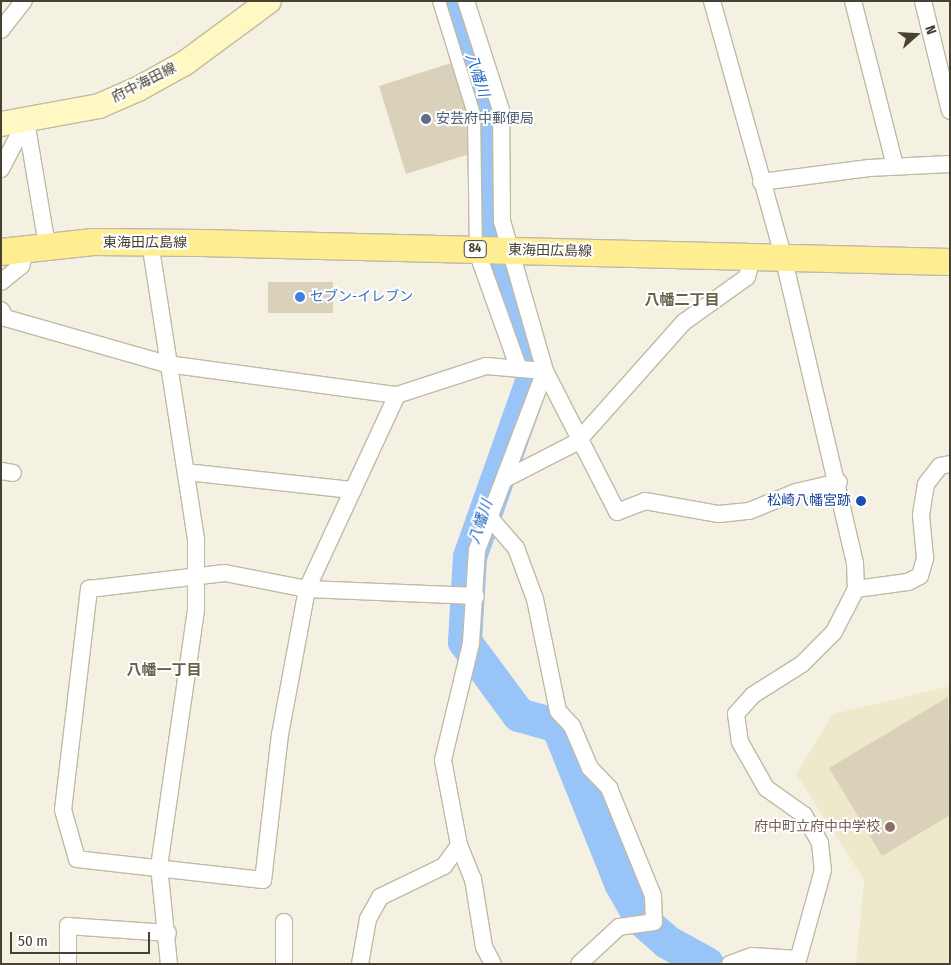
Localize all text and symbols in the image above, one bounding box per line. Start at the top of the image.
north arrow [891,10,941,60]
text: N [921,23,940,37]
water label: 八幡川 [461,51,493,99]
street label: 府中海田線 [109,60,179,106]
place label: 安芸府中郵便局 [436,111,534,127]
marker: 安芸府中郵便局 [420,113,432,125]
street label: 東海田広島線 [103,235,187,251]
road number: 84 [462,240,488,258]
street label: 東海田広島線 [508,242,592,260]
place label: セブン-イレブン [310,289,413,305]
marker: セブン-イレブン [294,291,306,303]
district label: 八幡二丁目 [645,292,719,310]
place label: 松崎八幡宮跡 [767,493,851,509]
marker: 松崎八幡宮跡 [855,495,867,507]
water label: 八幡川 [465,498,497,546]
district label: 八幡一丁目 [127,662,201,680]
place label: 府中町立府中中学校 [754,819,880,835]
marker: 府中町立府中中学校 [884,821,896,833]
scale bar [12,922,152,954]
text: 50 m [18,932,48,950]

